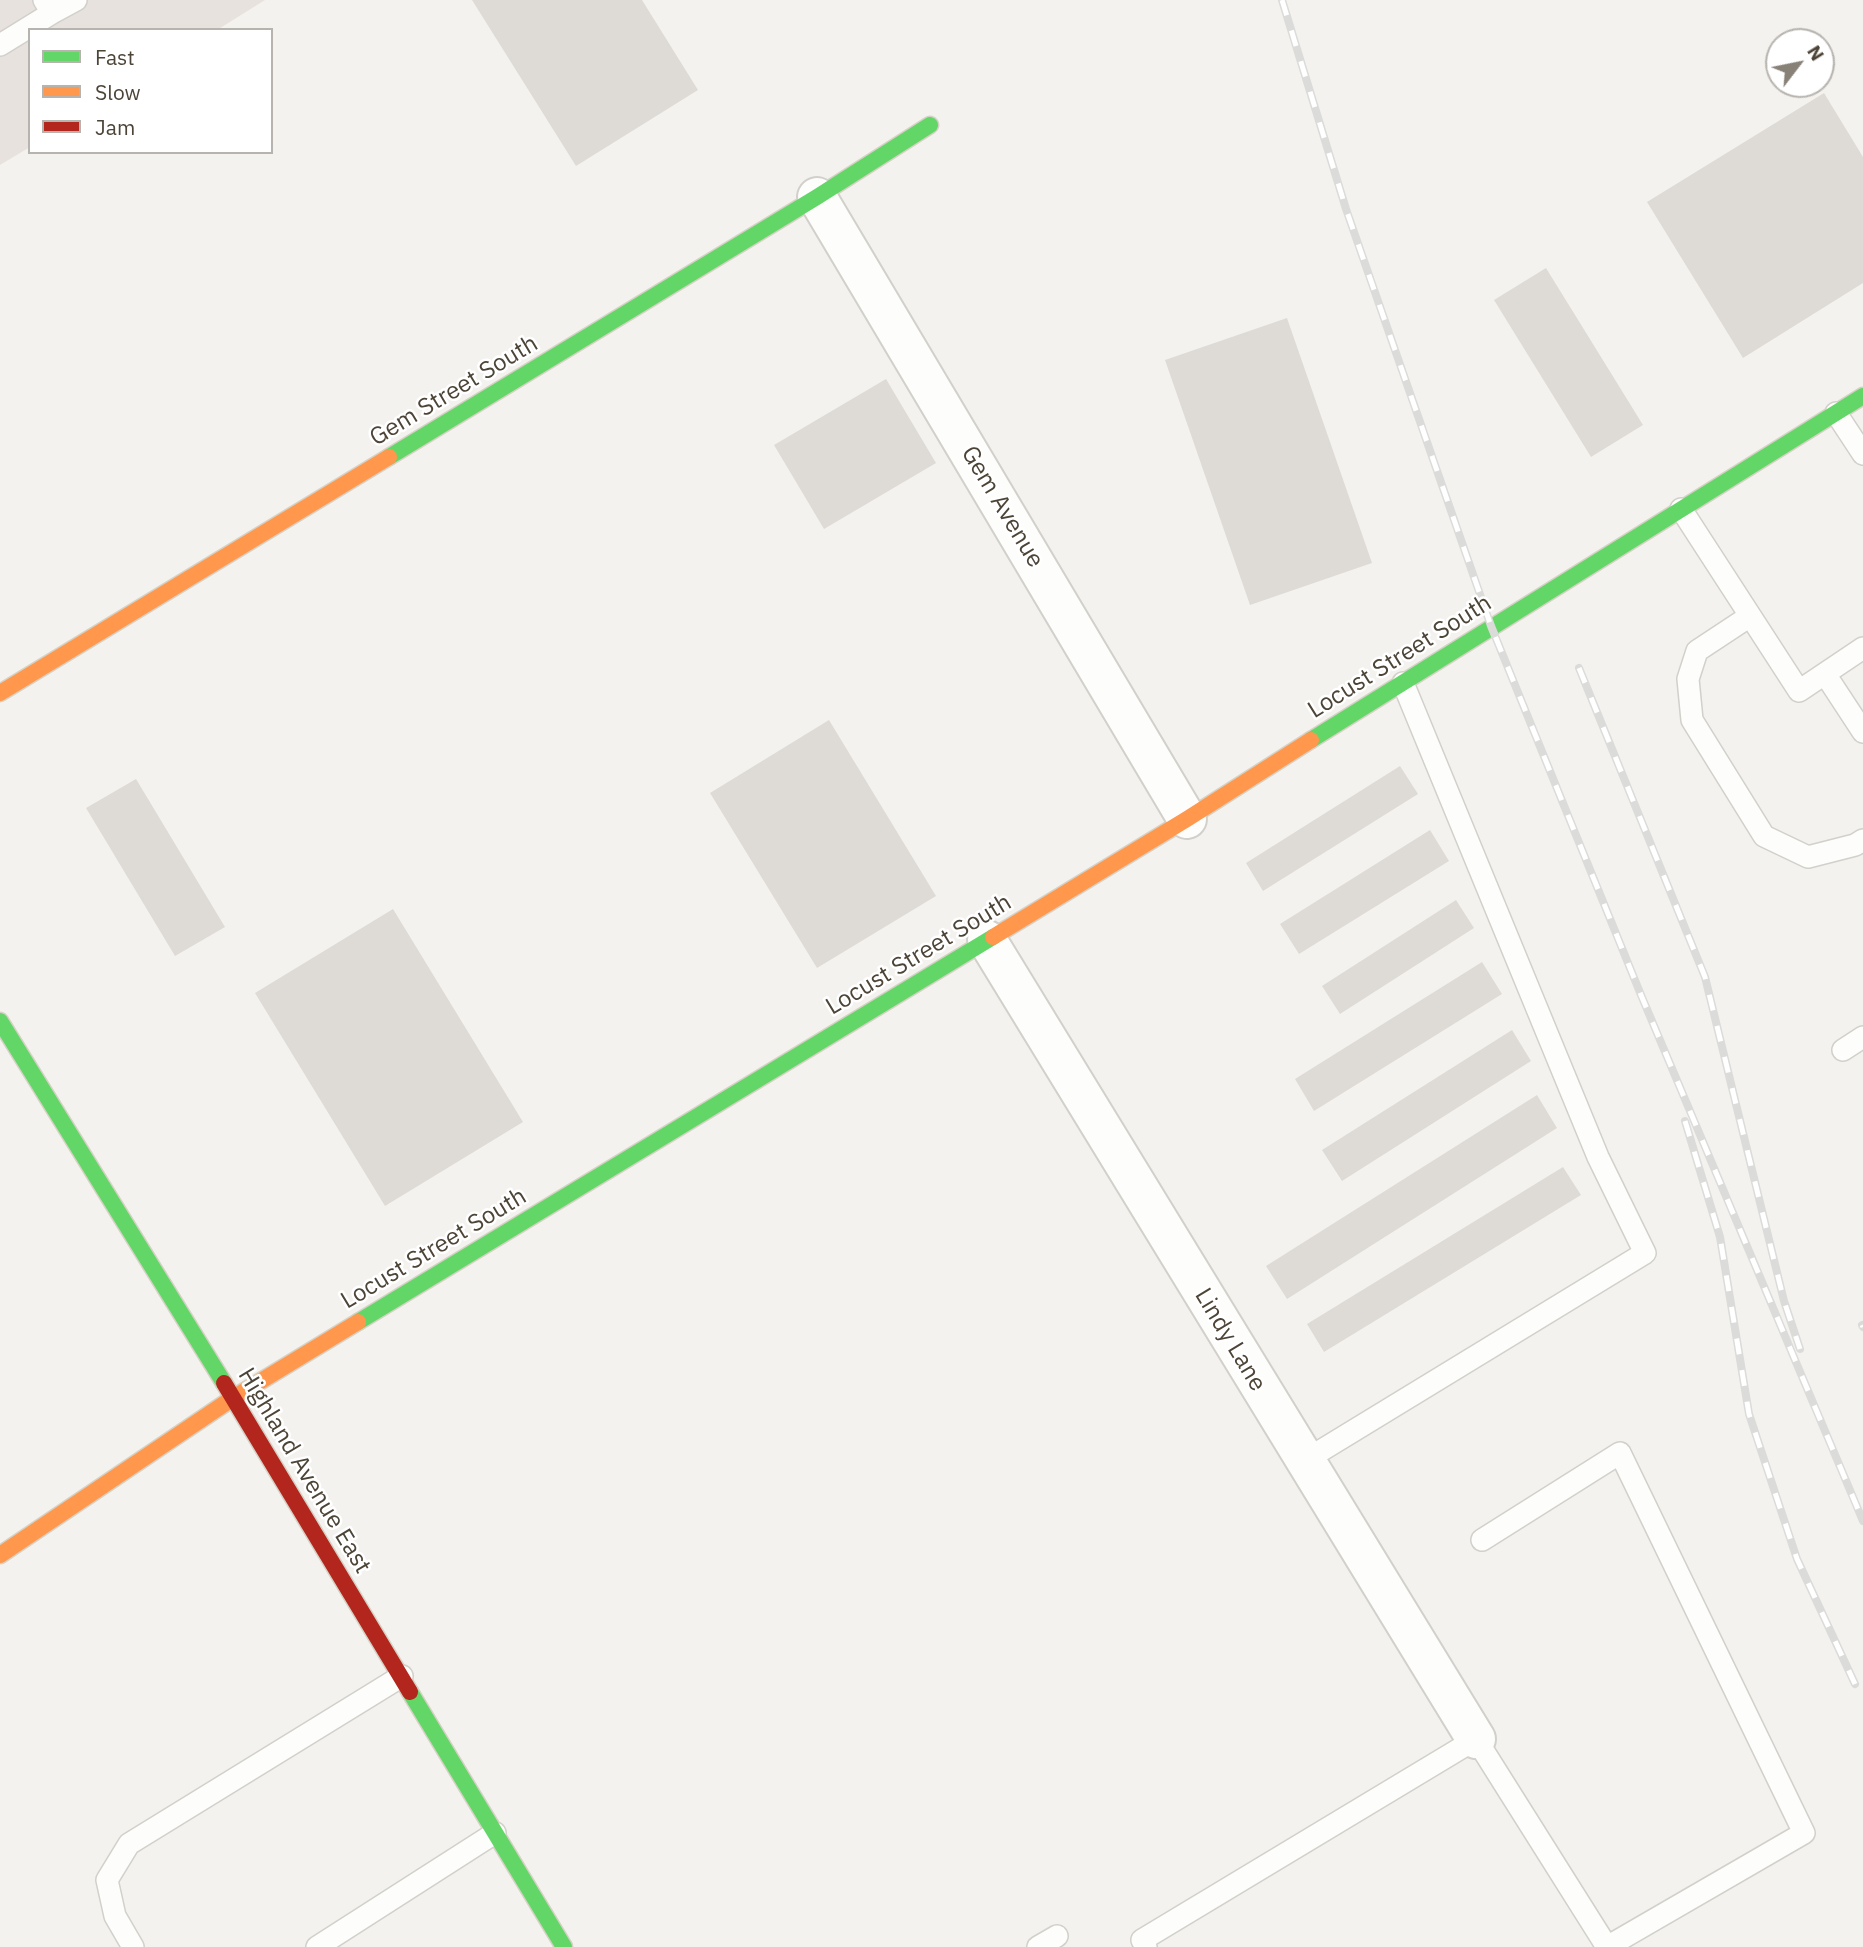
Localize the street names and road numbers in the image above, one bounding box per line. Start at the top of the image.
street label: Gem Street South [365,329,543,453]
street label: Gem Avenue [954,441,1050,573]
street label: Locust Street South [1303,589,1497,725]
street label: Locust Street South [821,888,1017,1022]
street label: Locust Street South [336,1182,532,1316]
street label: Lindy Lane [1188,1283,1272,1397]
street label: Highland Avenue East [231,1363,377,1579]

